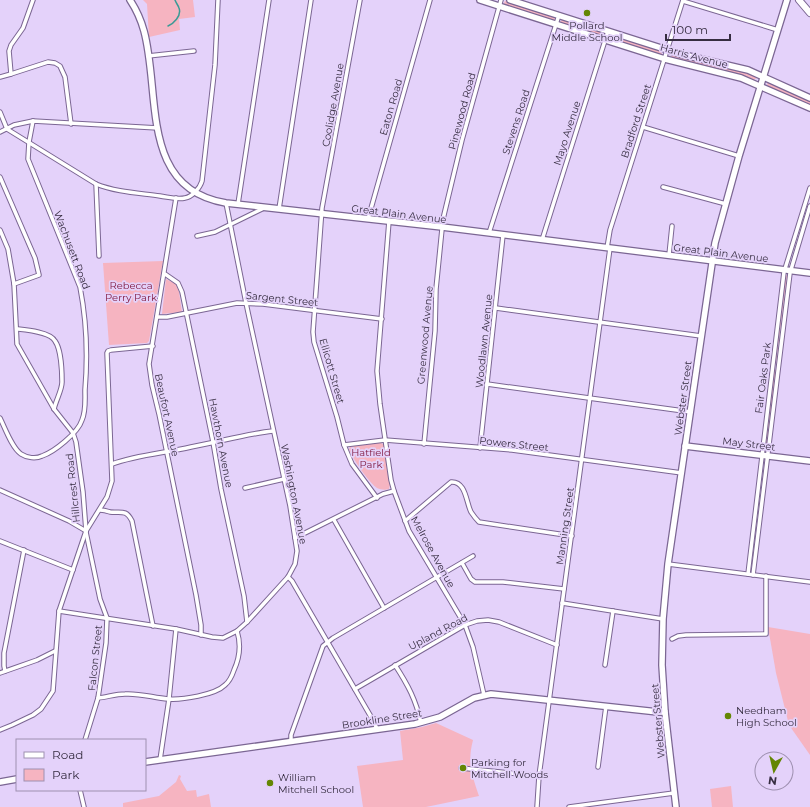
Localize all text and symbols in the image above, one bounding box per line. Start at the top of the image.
marker: Pollard Middle School [582,8,592,18]
scale bar [666,16,730,42]
place label: Pollard Middle School [552,19,622,44]
text: 100 m [672,22,708,37]
street label: Harris Avenue [659,41,729,71]
street label: Coolidge Avenue [319,62,347,148]
street label: Pinewood Road [445,71,479,151]
street label: Eaton Road [377,77,405,137]
street label: Bradford Street [618,82,654,160]
street label: Stevens Road [499,88,533,156]
street label: Mayo Avenue [550,99,584,167]
street label: Great Plain Avenue [351,202,447,226]
street label: Wachusett Road [51,209,93,291]
street label: Great Plain Avenue [673,241,769,265]
park label: Rebecca Perry Park [105,279,157,304]
street label: Greenwood Avenue [414,285,436,385]
street label: Sargent Street [245,289,319,309]
street label: Woodlawn Avenue [473,293,495,389]
street label: Ellicott Street [316,337,348,405]
street label: Fair Oaks Park [752,342,774,414]
street label: Webster Street [671,360,695,436]
street label: Beaufort Avenue [152,372,182,458]
street label: Hawthorn Avenue [206,397,236,489]
street label: Powers Street [479,434,549,454]
street label: May Street [722,434,776,454]
street label: Washington Avenue [278,443,310,545]
park label: Hatfield Park [351,446,391,471]
street label: Hillcrest Road [63,453,83,523]
street label: Manning Street [553,486,577,566]
street label: Melrose Avenue [408,514,458,590]
street label: Upland Road [406,611,470,653]
street label: Falcon Street [85,624,105,692]
street label: Webster Street [648,683,668,759]
place label: Needham High School [736,704,797,729]
street label: Brookline Street [341,706,423,732]
marker: Needham High School [723,711,733,721]
legend [16,739,146,791]
text: Road [52,747,83,762]
north arrow [754,751,794,791]
place label: Parking for Mitchell Woods [471,756,548,781]
marker: Parking for Mitchell Woods [458,763,468,773]
text: Park [52,767,80,782]
place label: William Mitchell School [278,771,354,796]
text: N [767,773,778,788]
marker: William Mitchell School [265,778,275,788]

